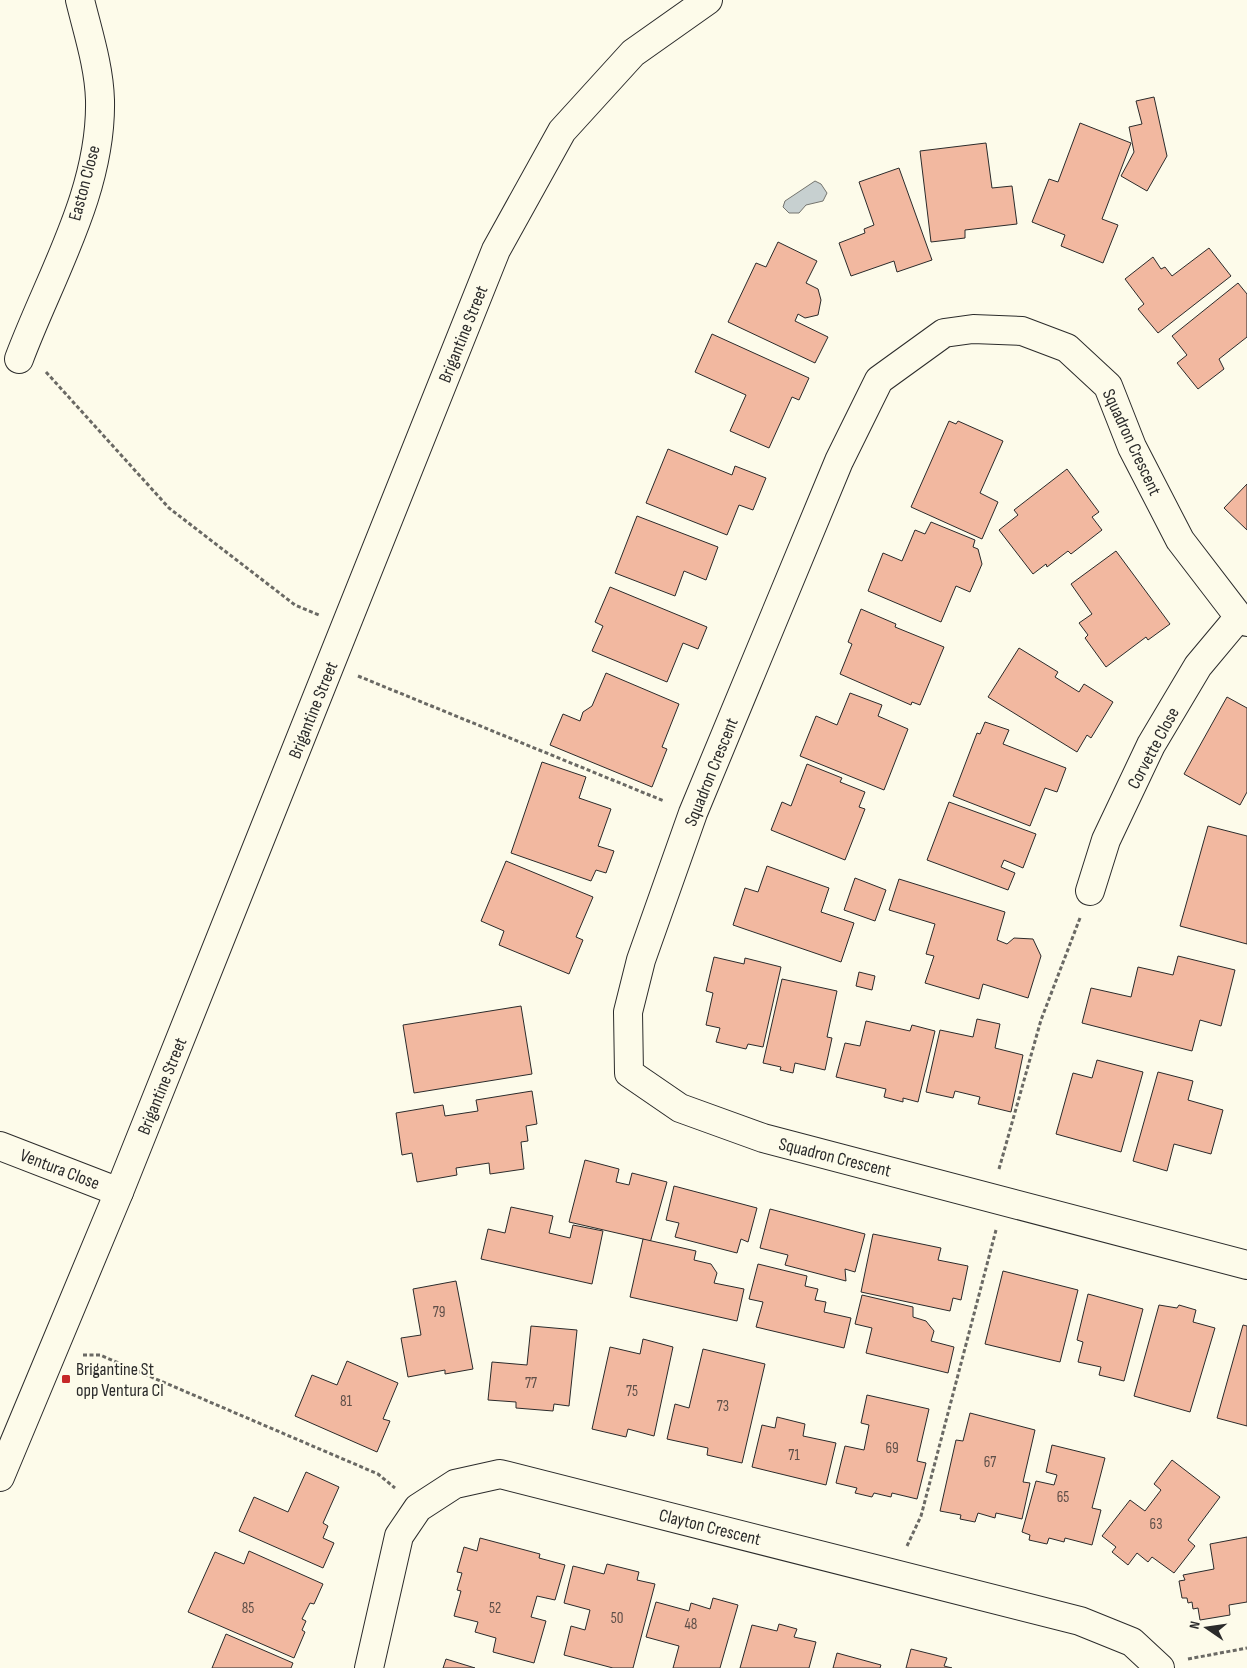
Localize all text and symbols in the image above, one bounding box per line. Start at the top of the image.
street label: Easton Close [64,143,105,223]
street label: Brigantine Street [434,282,493,386]
street label: Squadron Crescent [1098,386,1166,499]
street label: Brigantine Street [284,658,343,762]
street label: Corvette Close [1123,704,1184,793]
street label: Squadron Crescent [680,714,743,829]
street label: Brigantine Street [133,1034,192,1138]
street label: Squadron Crescent [777,1133,894,1182]
street label: Ventura Close [17,1145,103,1194]
house number: 79 [433,1303,445,1322]
place label: Brigantine St opp Ventura Cl [76,1359,164,1401]
marker: Brigantine St opp Ventura Cl [60,1373,72,1385]
house number: 77 [525,1374,537,1393]
house number: 75 [626,1382,638,1401]
house number: 81 [340,1392,353,1411]
house number: 73 [717,1397,729,1416]
house number: 69 [885,1439,899,1458]
house number: 71 [788,1446,800,1465]
house number: 67 [984,1453,996,1472]
house number: 65 [1057,1488,1069,1507]
street label: Clayton Crescent [657,1505,763,1550]
house number: 63 [1150,1515,1162,1534]
house number: 85 [242,1599,254,1618]
house number: 52 [489,1599,501,1618]
north arrow [1182,1603,1232,1653]
house number: 50 [611,1609,623,1628]
house number: 48 [685,1615,697,1634]
text: N [1186,1620,1204,1631]

